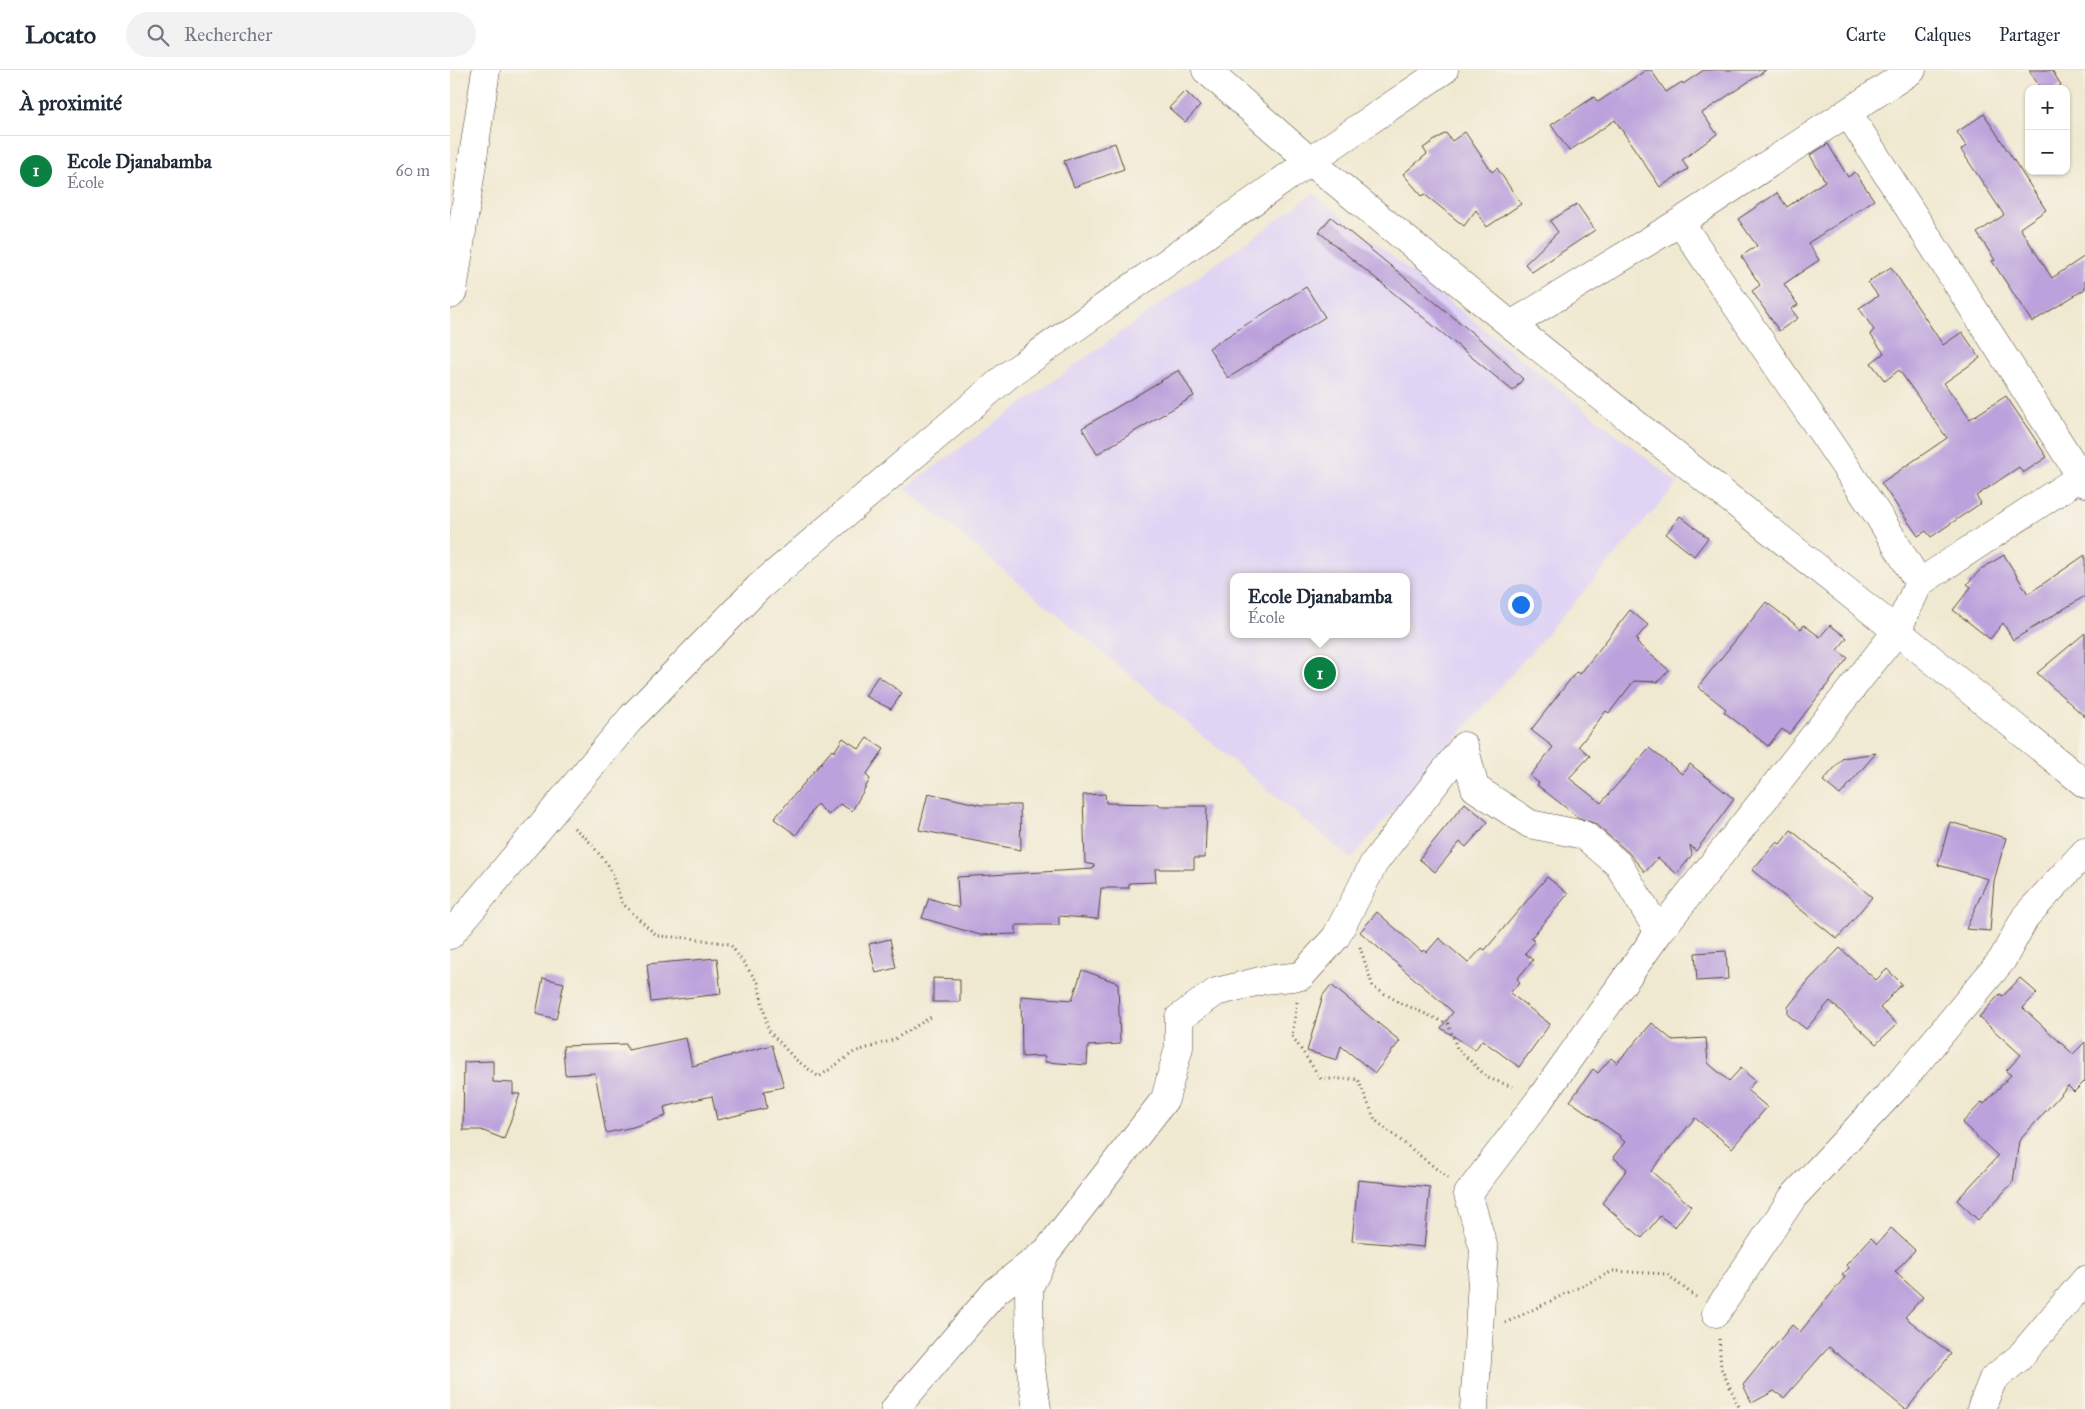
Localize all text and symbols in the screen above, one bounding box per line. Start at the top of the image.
search box [126,12,476,57]
text: Locato [25,20,96,50]
icon: search [144,21,172,49]
text: Rechercher [184,23,272,46]
text: Carte [1846,24,1886,46]
text: Calques [1914,24,1971,46]
text: Partager [1999,24,2060,46]
map controls [2025,85,2070,175]
button: + [2025,85,2070,130]
text: À proximité [20,90,122,116]
button: − [2025,130,2070,175]
text: Ecole Djanabamba [67,150,212,173]
text: 1 [33,161,39,180]
text: 60 m [396,161,430,180]
text: École [67,173,104,192]
popup [1230,573,1410,638]
text: Ecole Djanabamba [1248,585,1392,608]
your location [1508,592,1534,618]
text: École [1248,608,1285,627]
pin: 1 [1304,654,1336,692]

